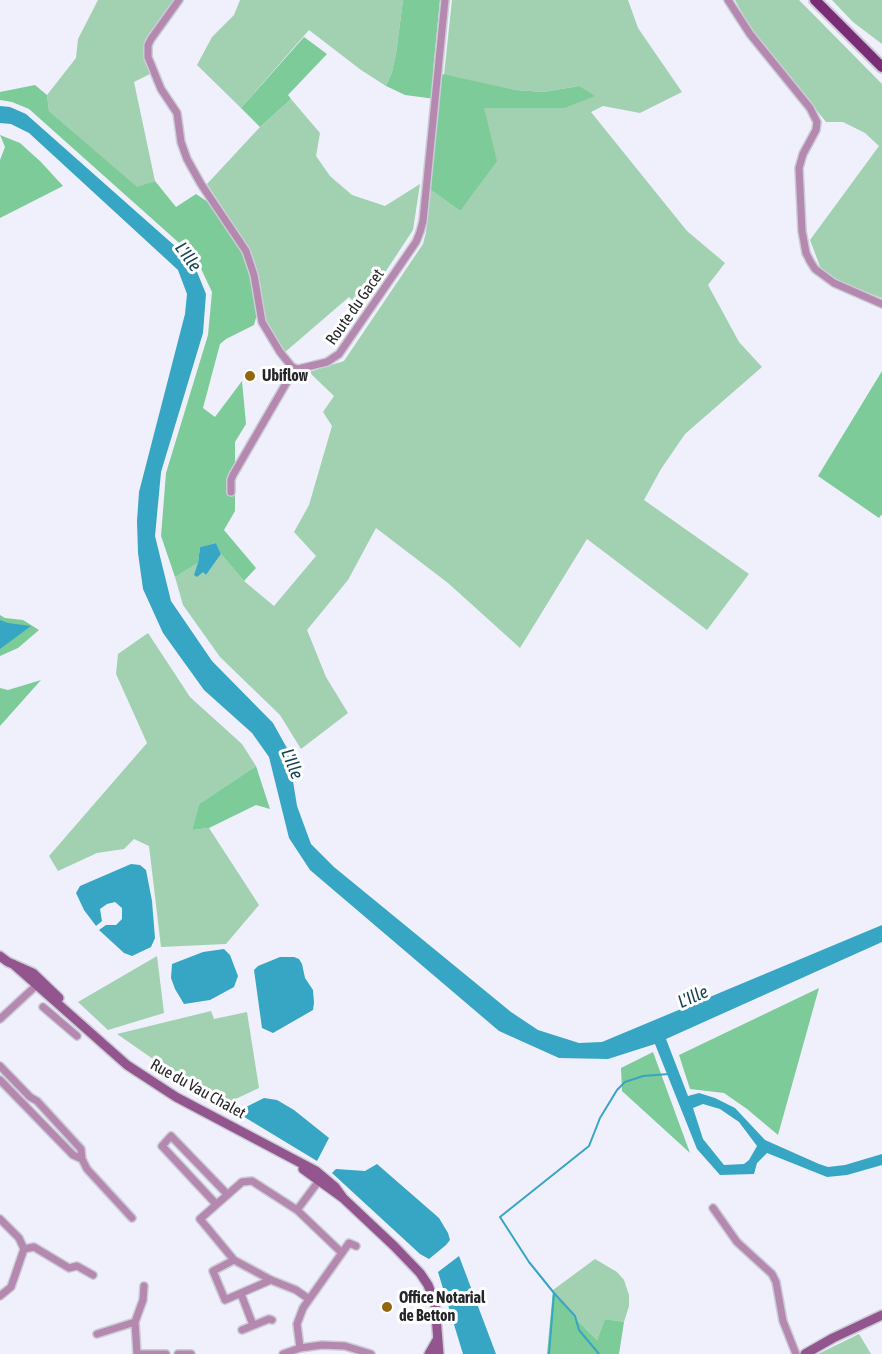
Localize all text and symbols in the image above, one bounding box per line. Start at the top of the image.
water label: L'Ille [170,238,206,276]
street label: Route du Gacet [322,265,388,349]
place label: Ubiflow [262,366,308,386]
marker: Ubiflow [243,369,257,383]
water label: L'Ille [276,746,308,782]
water label: L'Ille [674,981,712,1013]
street label: Rue du Vau Chalet [147,1055,249,1123]
place label: Office Notarial de Betton [399,1288,485,1326]
marker: Office Notarial de Betton [380,1300,394,1314]

